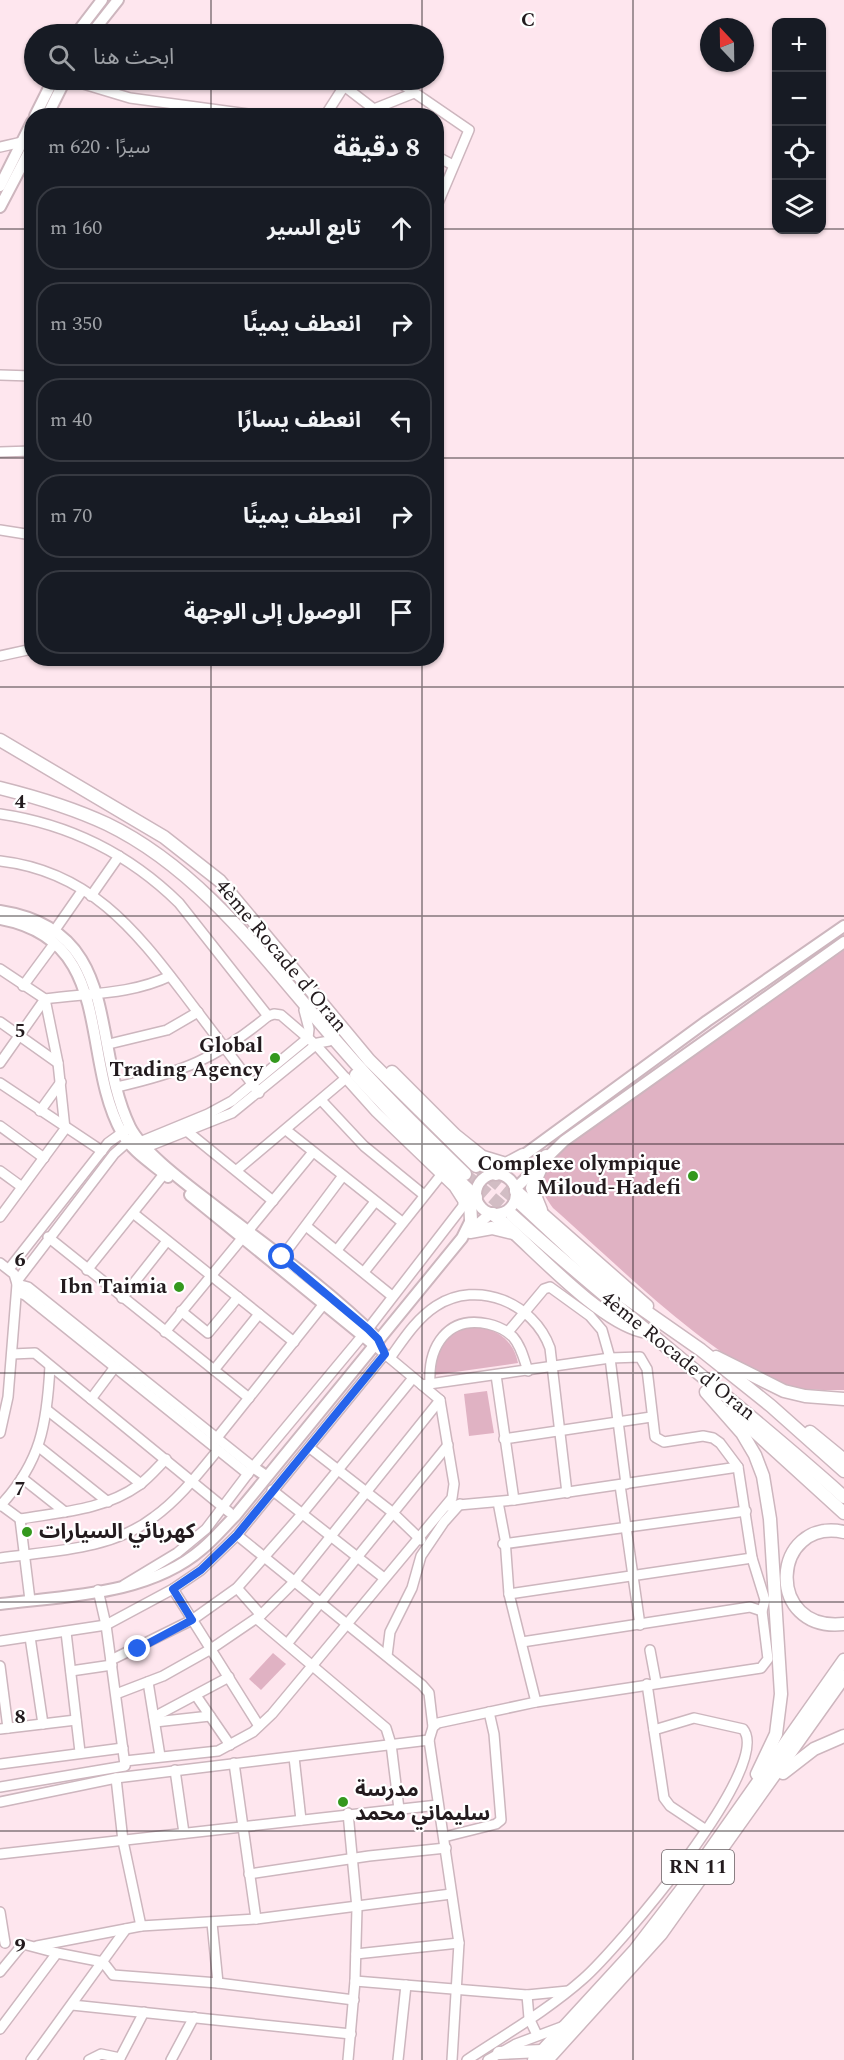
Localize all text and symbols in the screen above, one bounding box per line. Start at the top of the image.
text: C [521,5,535,35]
north arrow [700,18,754,72]
map controls [772,18,826,234]
button: + [772,18,826,72]
search box [24,24,444,90]
icon: search [45,41,78,74]
text: ابحث هنا [93,41,174,74]
button: − [772,72,826,126]
button: locate [772,126,826,180]
text: 8 دقيقة [333,128,420,168]
text: سيرًا · 620 m [48,132,151,162]
button: layers [772,180,826,234]
text: تابع السير [267,212,361,245]
icon: ahead [385,212,418,245]
text: 160 m [50,213,102,243]
text: انعطف يمينًا [243,308,361,341]
icon: right [385,308,418,341]
text: 350 m [50,309,102,339]
text: انعطف يسارًا [237,404,361,437]
icon: left [385,404,418,437]
text: 40 m [50,405,92,435]
text: انعطف يمينًا [243,500,361,533]
icon: right [385,500,418,533]
text: 70 m [50,501,92,531]
text: الوصول إلى الوجهة [184,596,361,629]
icon: arrive [385,596,418,629]
text: 4 [14,787,26,817]
street label: 4ème Rocade d'Oran [207,872,355,1040]
text: 5 [14,1016,26,1046]
place label: Global Trading Agency [109,1030,264,1086]
marker: Global Trading Agency [268,1051,282,1065]
place label: Complexe olympique Miloud-Hadefi [477,1148,681,1204]
marker: Complexe olympique Miloud-Hadefi [686,1169,700,1183]
route start [268,1243,294,1269]
text: 6 [14,1245,26,1275]
place label: Ibn Taimia [59,1271,167,1303]
marker: Ibn Taimia [172,1280,186,1294]
street label: 4ème Rocade d'Oran [593,1283,763,1429]
text: 7 [14,1474,26,1504]
place label: كهربائي السيارات [39,1516,196,1548]
marker: كهربائي السيارات [20,1525,34,1539]
route end [124,1635,150,1661]
text: 8 [14,1702,26,1732]
place label: مدرسة سليماني محمد [355,1774,490,1830]
marker: مدرسة سليماني محمد [336,1795,350,1809]
road number: RN 11 [662,1850,734,1884]
text: 9 [14,1931,26,1961]

